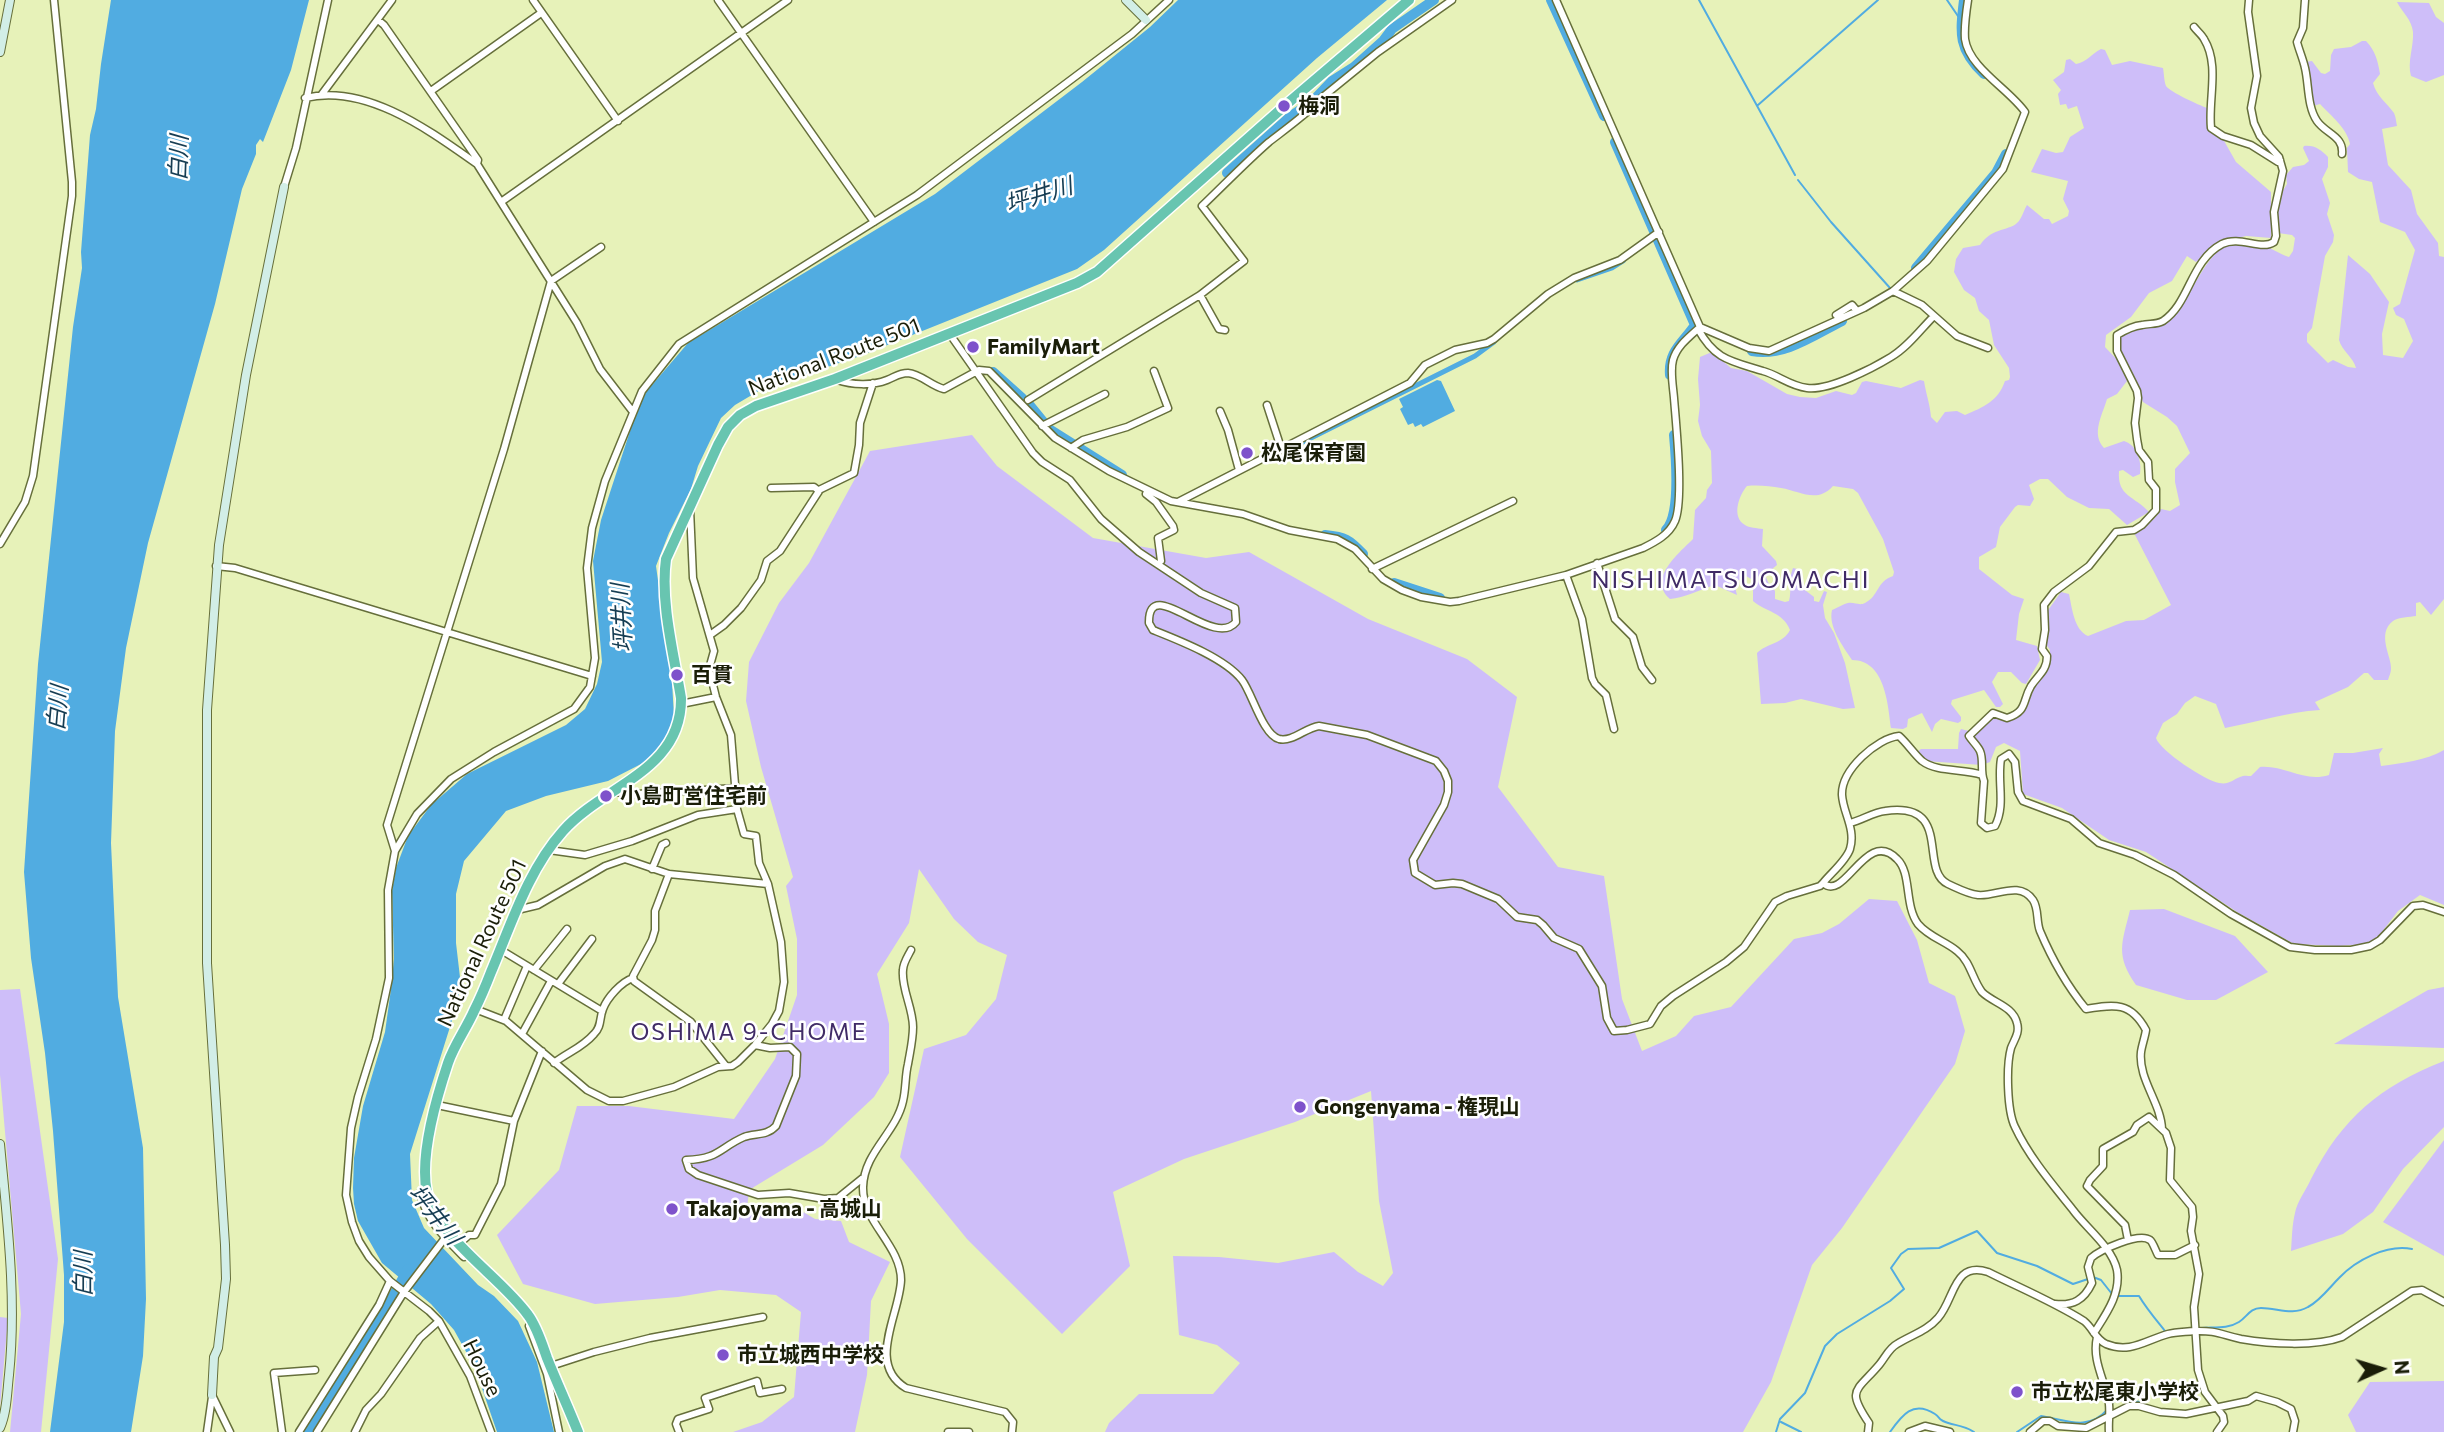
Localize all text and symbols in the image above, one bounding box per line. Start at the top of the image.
place label: 梅洞 [1298,93,1340,119]
marker: 梅洞 [1276,98,1292,114]
water label: 白川 [164,135,194,181]
water label: 坪井川 [1002,172,1076,218]
street label: National Route 501 [745,313,923,401]
place label: FamilyMart [987,334,1100,360]
marker: FamilyMart [965,339,981,355]
place label: 松尾保育園 [1261,440,1366,466]
marker: 松尾保育園 [1239,445,1255,461]
district label: NISHIMATSUOMACHI [1593,566,1869,594]
water label: 坪井川 [606,583,638,653]
place label: 百貫 [691,662,733,688]
marker: 百貫 [669,667,685,683]
water label: 白川 [42,684,74,732]
place label: 小島町営住宅前 [620,783,767,809]
marker: 小島町営住宅前 [598,788,614,804]
street label: National Route 501 [432,855,532,1031]
district label: OSHIMA 9-CHOME [632,1018,866,1046]
place label: Gongenyama - 権現山 [1314,1094,1520,1120]
marker: Gongenyama - 権現山 [1292,1099,1308,1115]
water label: 坪井川 [403,1180,467,1250]
place label: Takajoyama - 高城山 [686,1196,882,1222]
marker: Takajoyama - 高城山 [664,1201,680,1217]
water label: 白川 [69,1251,97,1297]
north arrow [2346,1334,2416,1404]
street label: House [457,1335,507,1401]
place label: 市立城西中学校 [737,1342,884,1368]
marker: 市立城西中学校 [715,1347,731,1363]
text: N [2390,1360,2414,1375]
place label: 市立松尾東小学校 [2031,1379,2199,1405]
marker: 市立松尾東小学校 [2009,1384,2025,1400]

